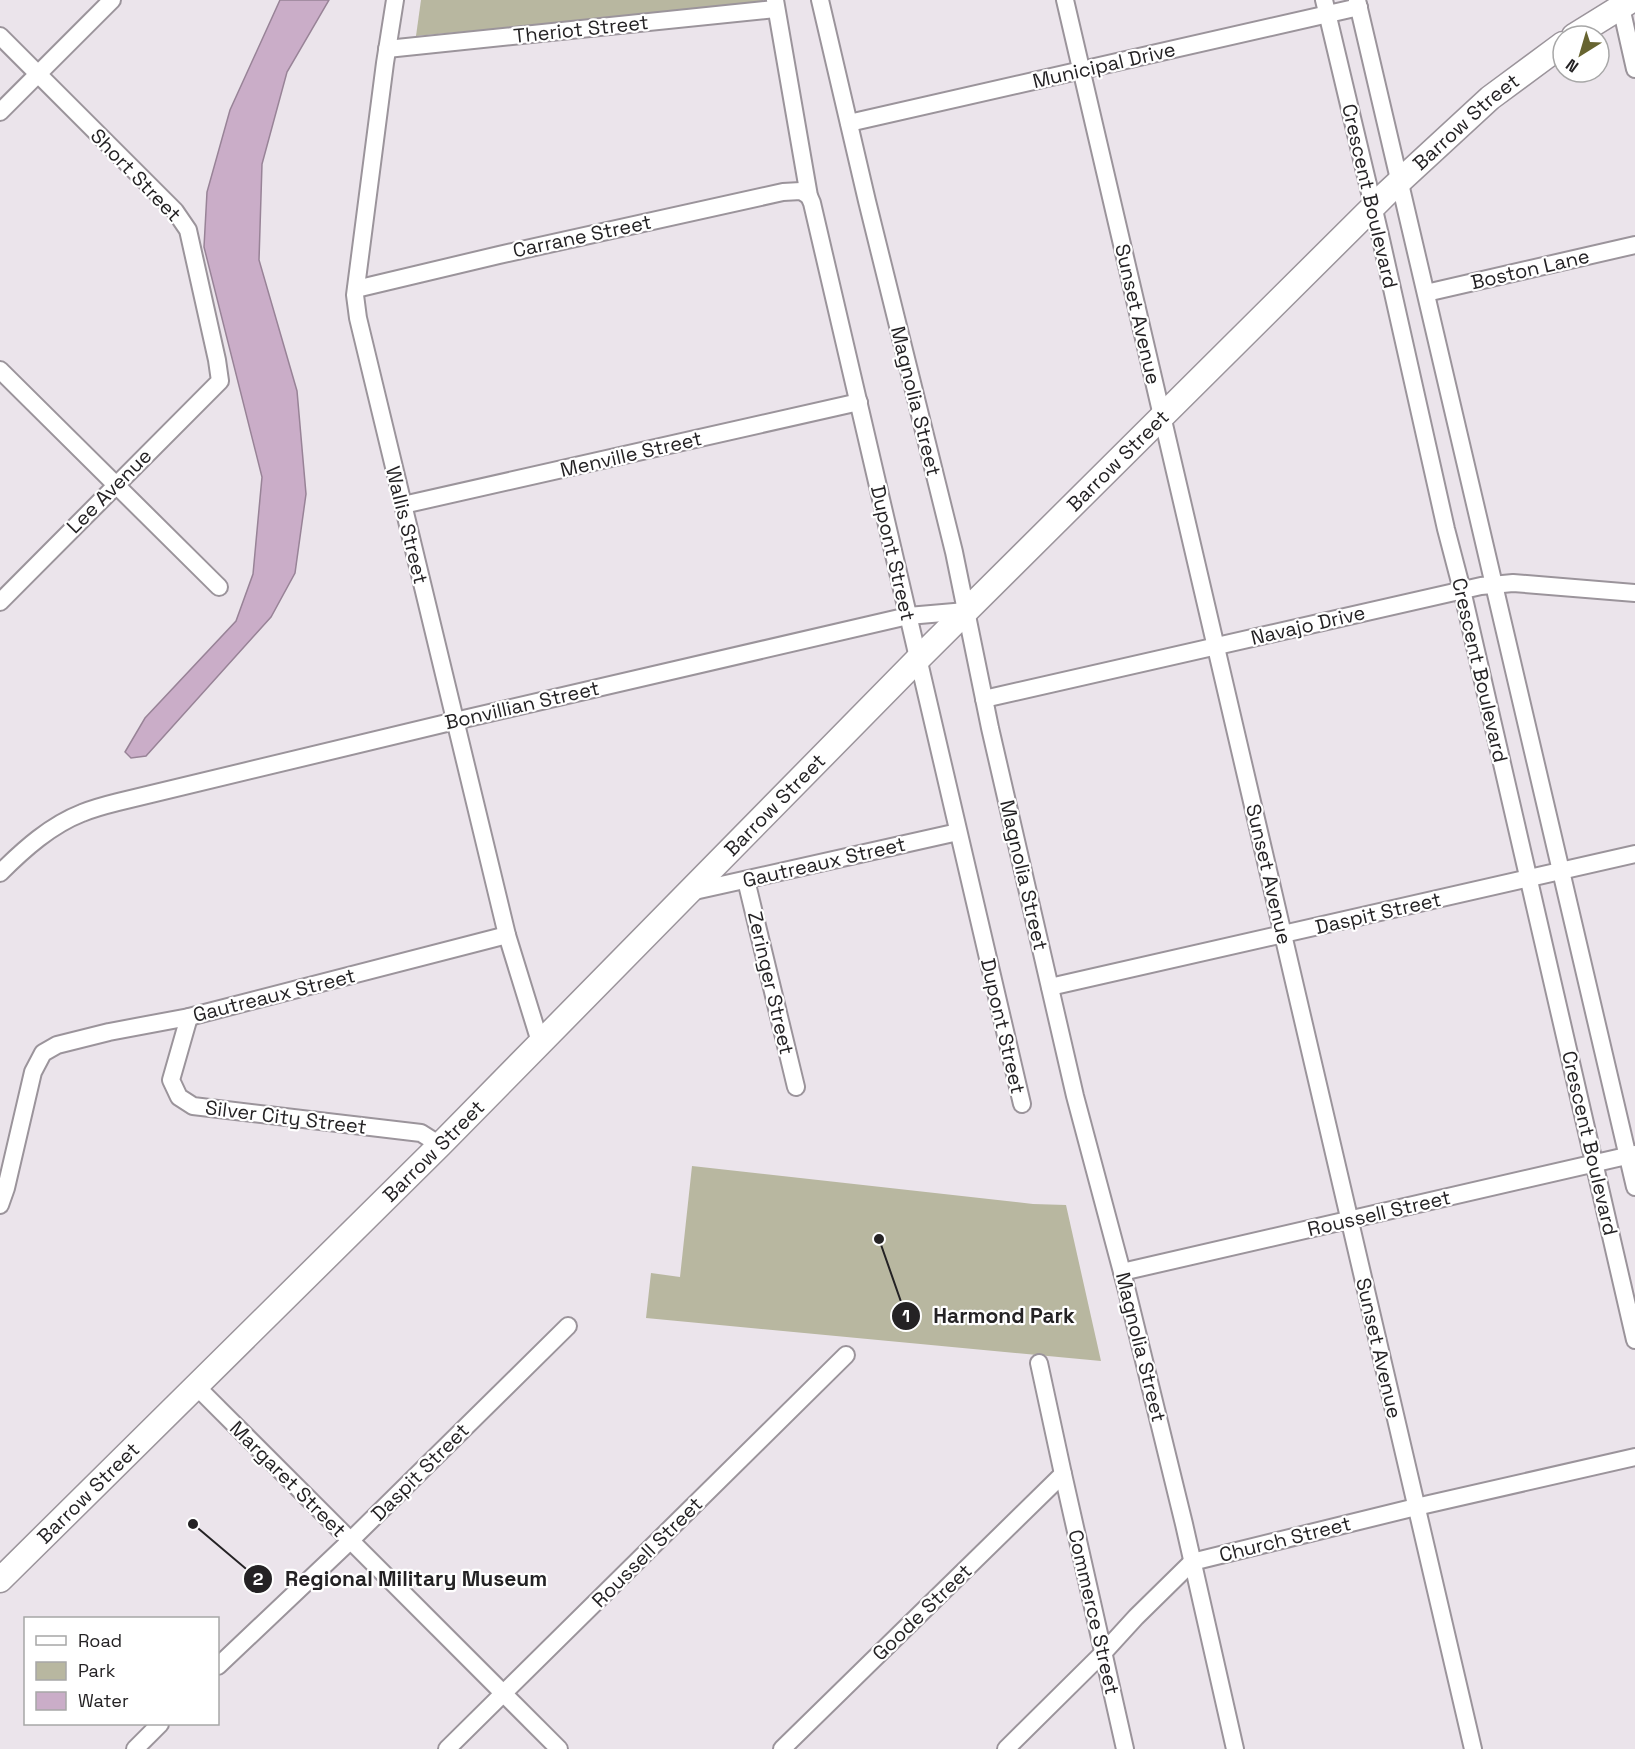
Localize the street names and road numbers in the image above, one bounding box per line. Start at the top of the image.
street label: Theriot Street [512,9,650,49]
street label: Municipal Drive [1030,36,1178,94]
street label: Barrow Street [1407,68,1525,176]
street label: Crescent Boulevard [1336,101,1404,291]
street label: Short Street [85,123,187,227]
street label: Carrane Street [510,209,654,263]
street label: Sunset Avenue [1109,241,1167,387]
street label: Boston Lane [1468,243,1592,295]
street label: Magnolia Street [885,323,947,479]
street label: Barrow Street [1061,404,1174,517]
street label: Menville Street [558,425,704,483]
street label: Lee Avenue [61,443,157,539]
street label: Wallis Street [380,463,434,587]
street label: Dupont Street [865,483,921,623]
street label: Crescent Boulevard [1446,575,1514,765]
street label: Navajo Drive [1248,599,1368,651]
street label: Bonvillian Street [442,675,602,735]
street label: Barrow Street [718,748,831,862]
street label: Magnolia Street [994,797,1054,953]
street label: Sunset Avenue [1240,801,1298,947]
street label: Gautreaux Street [740,831,908,893]
street label: Daspit Street [1312,886,1444,940]
street label: Zeringer Street [742,909,800,1057]
street label: Dupont Street [975,956,1031,1096]
street label: Gautreaux Street [190,962,358,1028]
street label: Crescent Boulevard [1556,1048,1624,1238]
street label: Silver City Street [204,1094,368,1140]
street label: Barrow Street [377,1094,490,1207]
street label: Roussell Street [1305,1184,1453,1242]
street label: Magnolia Street [1110,1269,1172,1425]
street label: Sunset Avenue [1350,1275,1408,1421]
street label: Margaret Street [224,1415,352,1543]
street label: Daspit Street [365,1417,475,1527]
street label: Barrow Street [31,1436,145,1549]
street label: Roussell Street [586,1491,708,1613]
street label: Church Street [1216,1510,1354,1568]
street label: Commerce Street [1062,1527,1126,1697]
street label: Goode Street [867,1558,977,1666]

